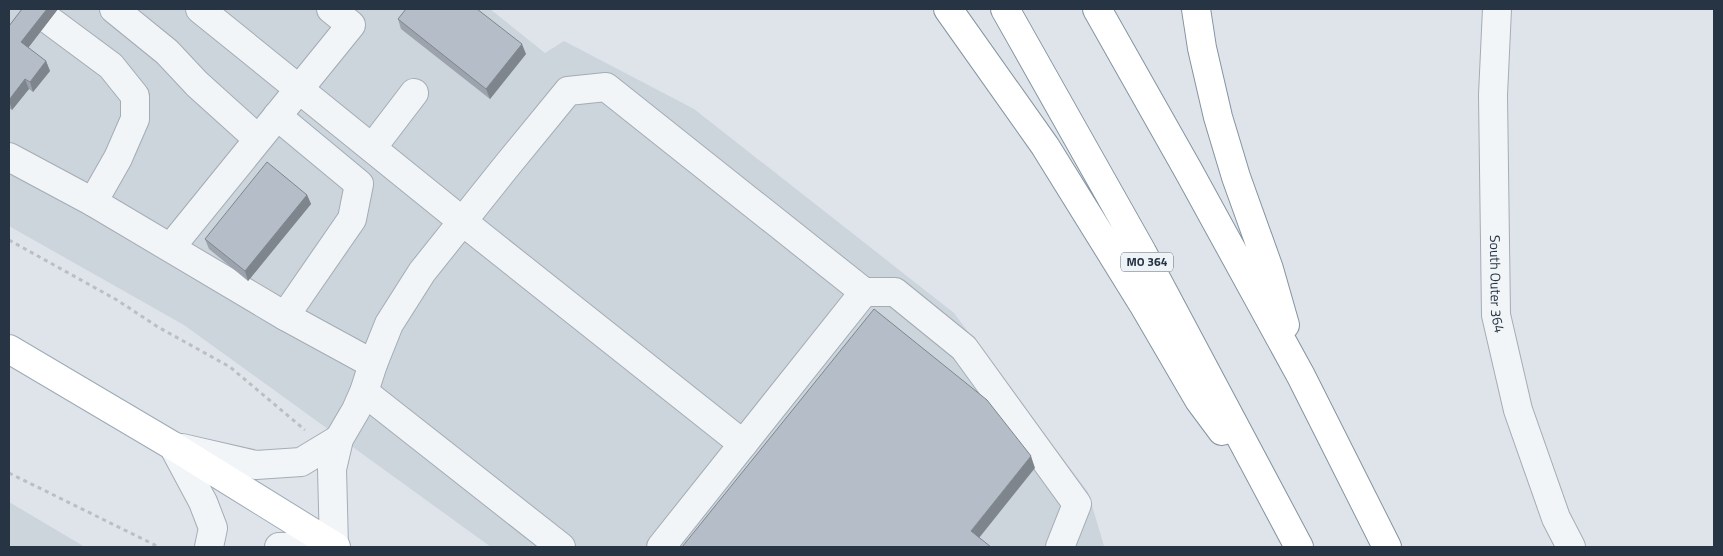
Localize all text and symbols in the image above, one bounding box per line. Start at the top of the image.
street label: South Outer 364 [1485,235,1511,335]
road number: MO 364 [1121,252,1173,272]

